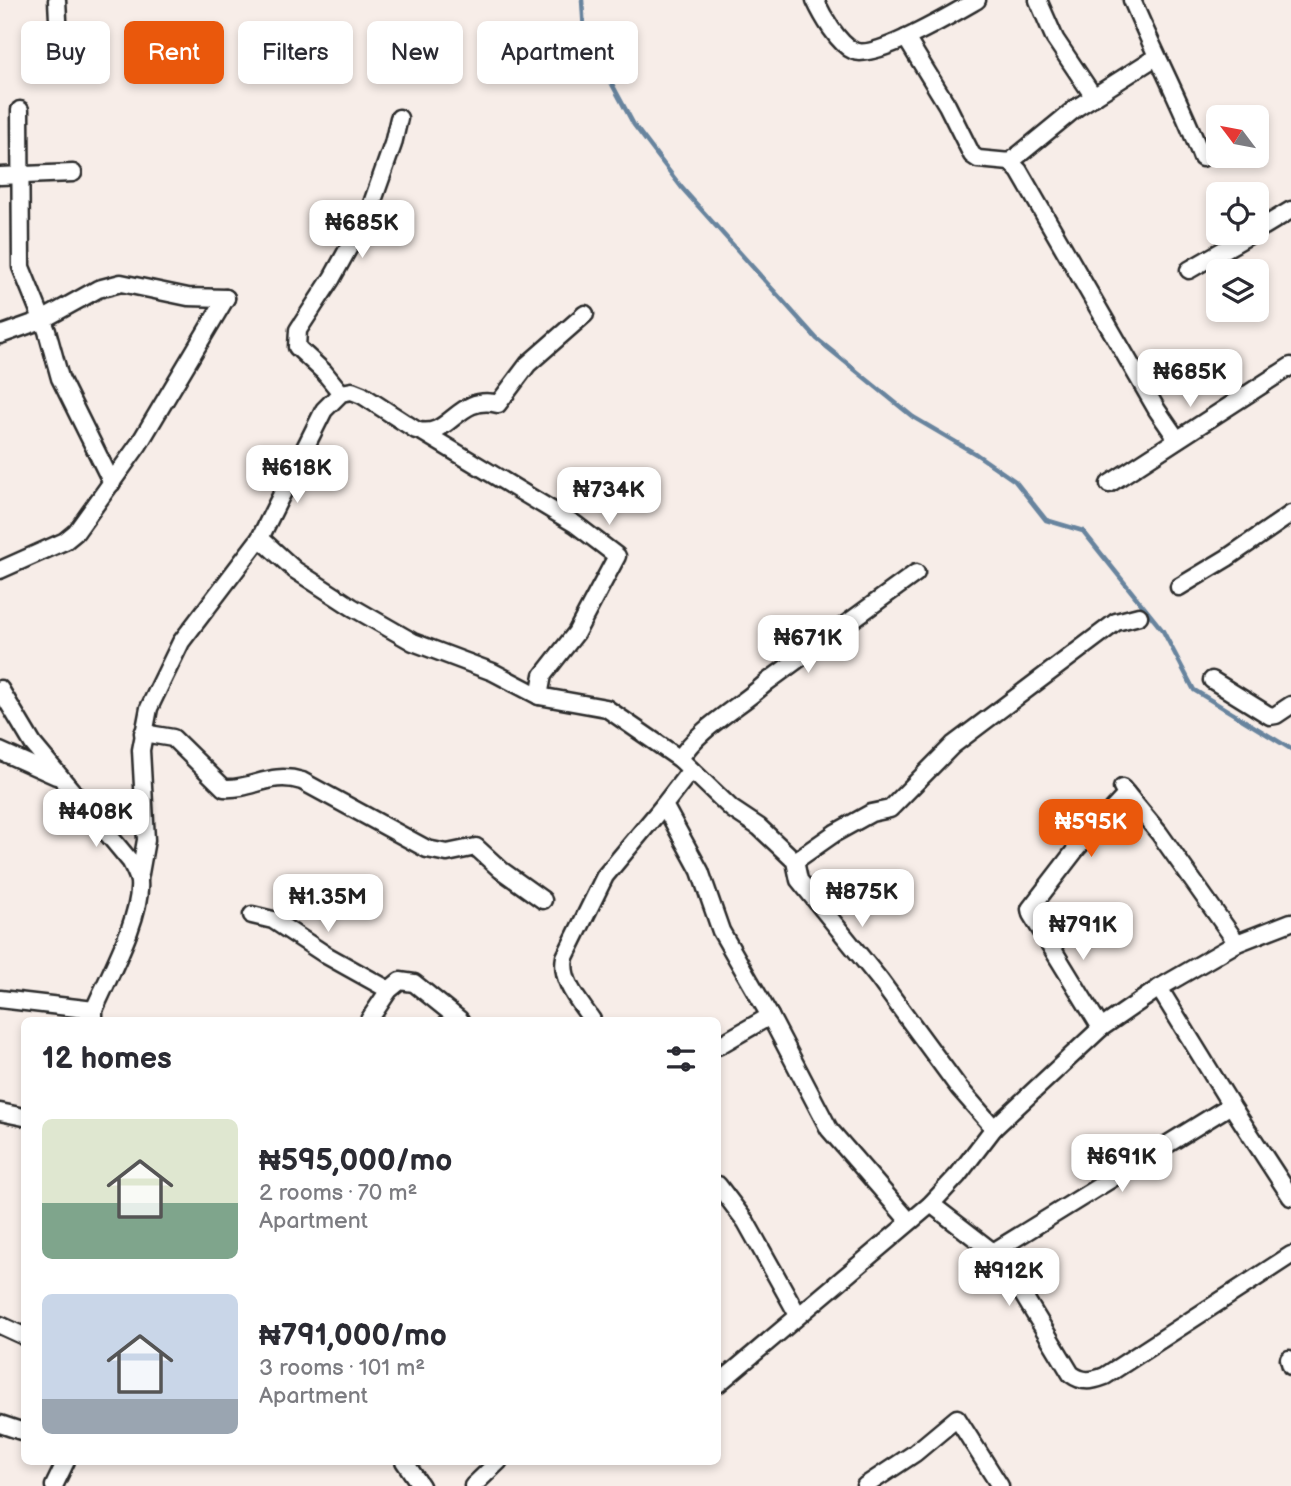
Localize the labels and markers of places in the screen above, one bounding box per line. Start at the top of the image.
pin: ₦685K [313,201,411,260]
pin: ₦685K [1141,350,1239,409]
pin: ₦618K [248,446,346,505]
pin: ₦734K [560,468,658,527]
pin: ₦671K [759,616,857,675]
pin: ₦408K [47,790,145,849]
pin: ₦595K [1042,800,1140,859]
pin: ₦875K [813,870,911,929]
pin: ₦1.35M [271,874,385,934]
pin: ₦791K [1034,902,1132,962]
pin: ₦691K [1073,1134,1171,1194]
pin: ₦912K [960,1248,1058,1308]

